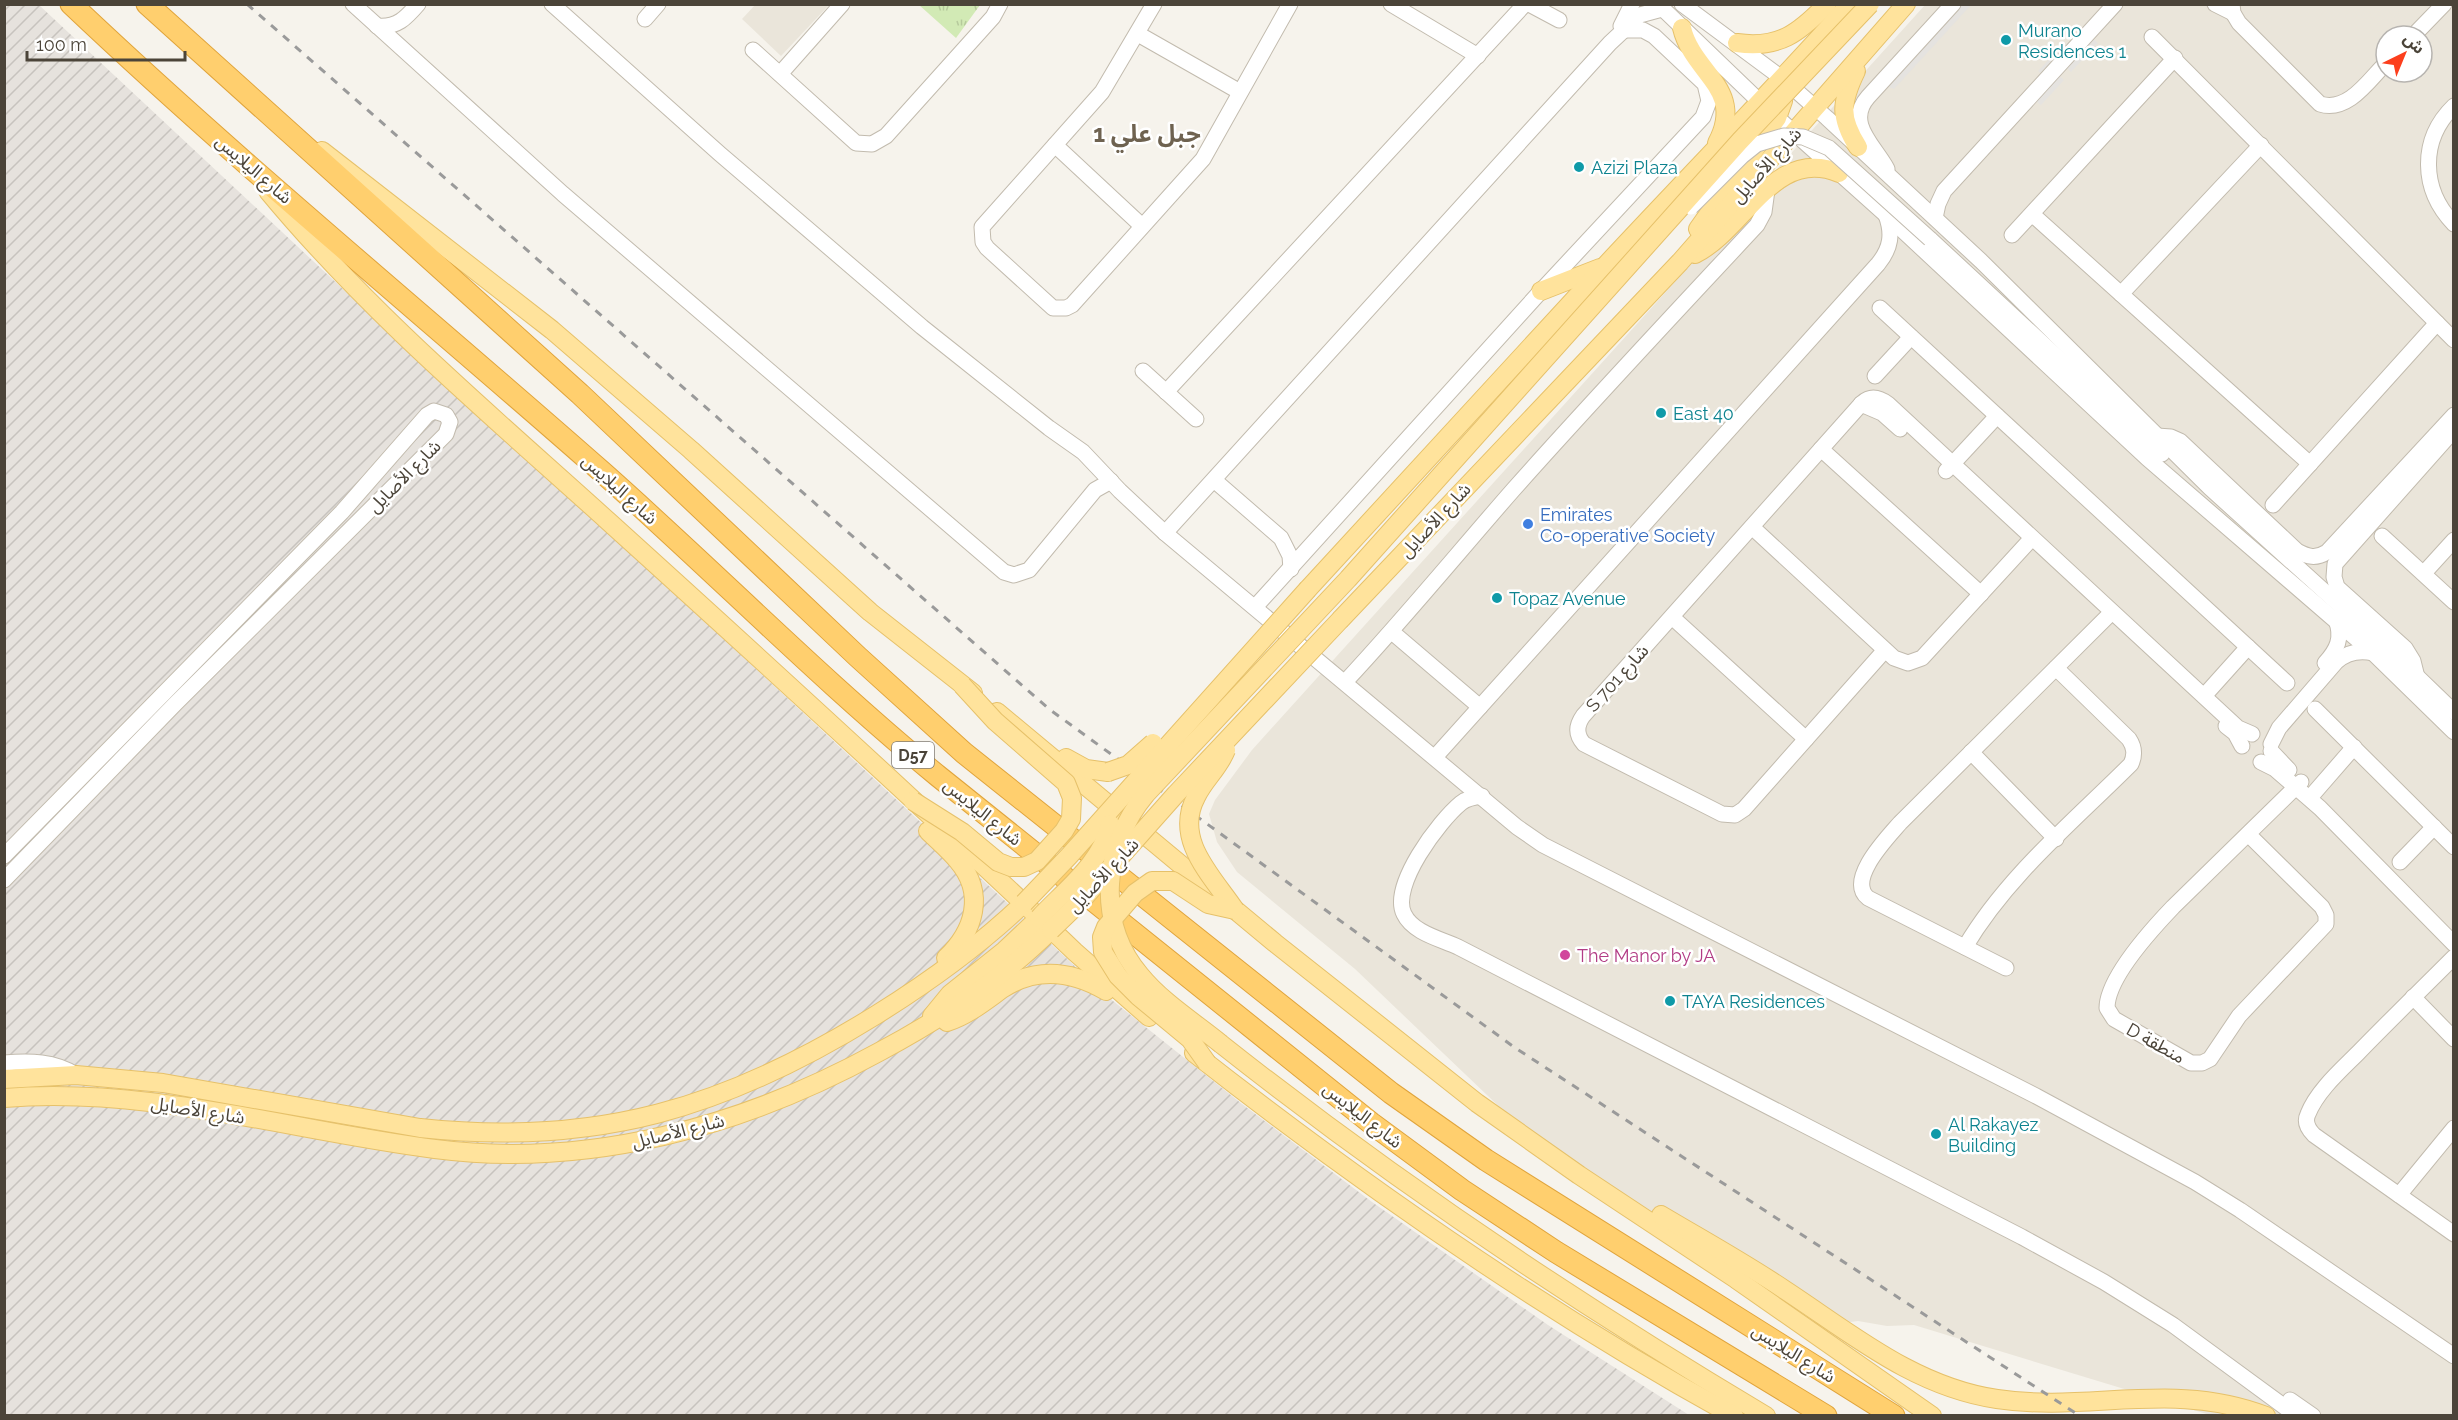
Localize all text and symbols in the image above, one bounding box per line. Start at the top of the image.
place label: Murano Residences 1 [2018,20,2127,62]
scale bar [27,24,184,62]
north arrow [2374,24,2434,84]
text: ش [2399,29,2428,58]
marker: Murano Residences 1 [1999,33,2013,47]
text: 100 m [36,34,87,55]
district label: جبل علي 1 [1093,119,1201,153]
street label: شارع الأصايل [1727,123,1808,210]
street label: شارع اليلايس [209,130,296,211]
place label: Azizi Plaza [1591,157,1678,178]
marker: Azizi Plaza [1572,160,1586,174]
place label: East 40 [1673,403,1734,424]
marker: East 40 [1654,406,1668,420]
street label: شارع الأصايل [363,435,448,520]
street label: شارع اليلايس [575,450,662,531]
street label: شارع الأصايل [1395,478,1478,564]
place label: Emirates Co-operative Society [1540,504,1715,546]
marker: Emirates Co-operative Society [1521,517,1535,531]
place label: Topaz Avenue [1509,588,1626,609]
marker: Topaz Avenue [1490,591,1504,605]
street label: S 701 شارع [1581,640,1656,719]
road number: D57 [892,742,934,768]
street label: شارع اليلايس [937,774,1026,853]
street label: شارع الأصايل [1063,833,1146,919]
place label: The Manor by JA [1577,945,1716,966]
marker: The Manor by JA [1558,948,1572,962]
place label: TAYA Residences [1682,991,1825,1012]
marker: TAYA Residences [1663,994,1677,1008]
street label: D منطقة [2123,1018,2189,1068]
street label: شارع اليلايس [1317,1078,1407,1155]
street label: شارع الأصايل [149,1092,246,1132]
street label: شارع الأصايل [630,1109,727,1156]
place label: Al Rakayez Building [1948,1114,2038,1156]
marker: Al Rakayez Building [1929,1127,1943,1141]
street label: شارع اليلايس [1746,1319,1840,1390]

